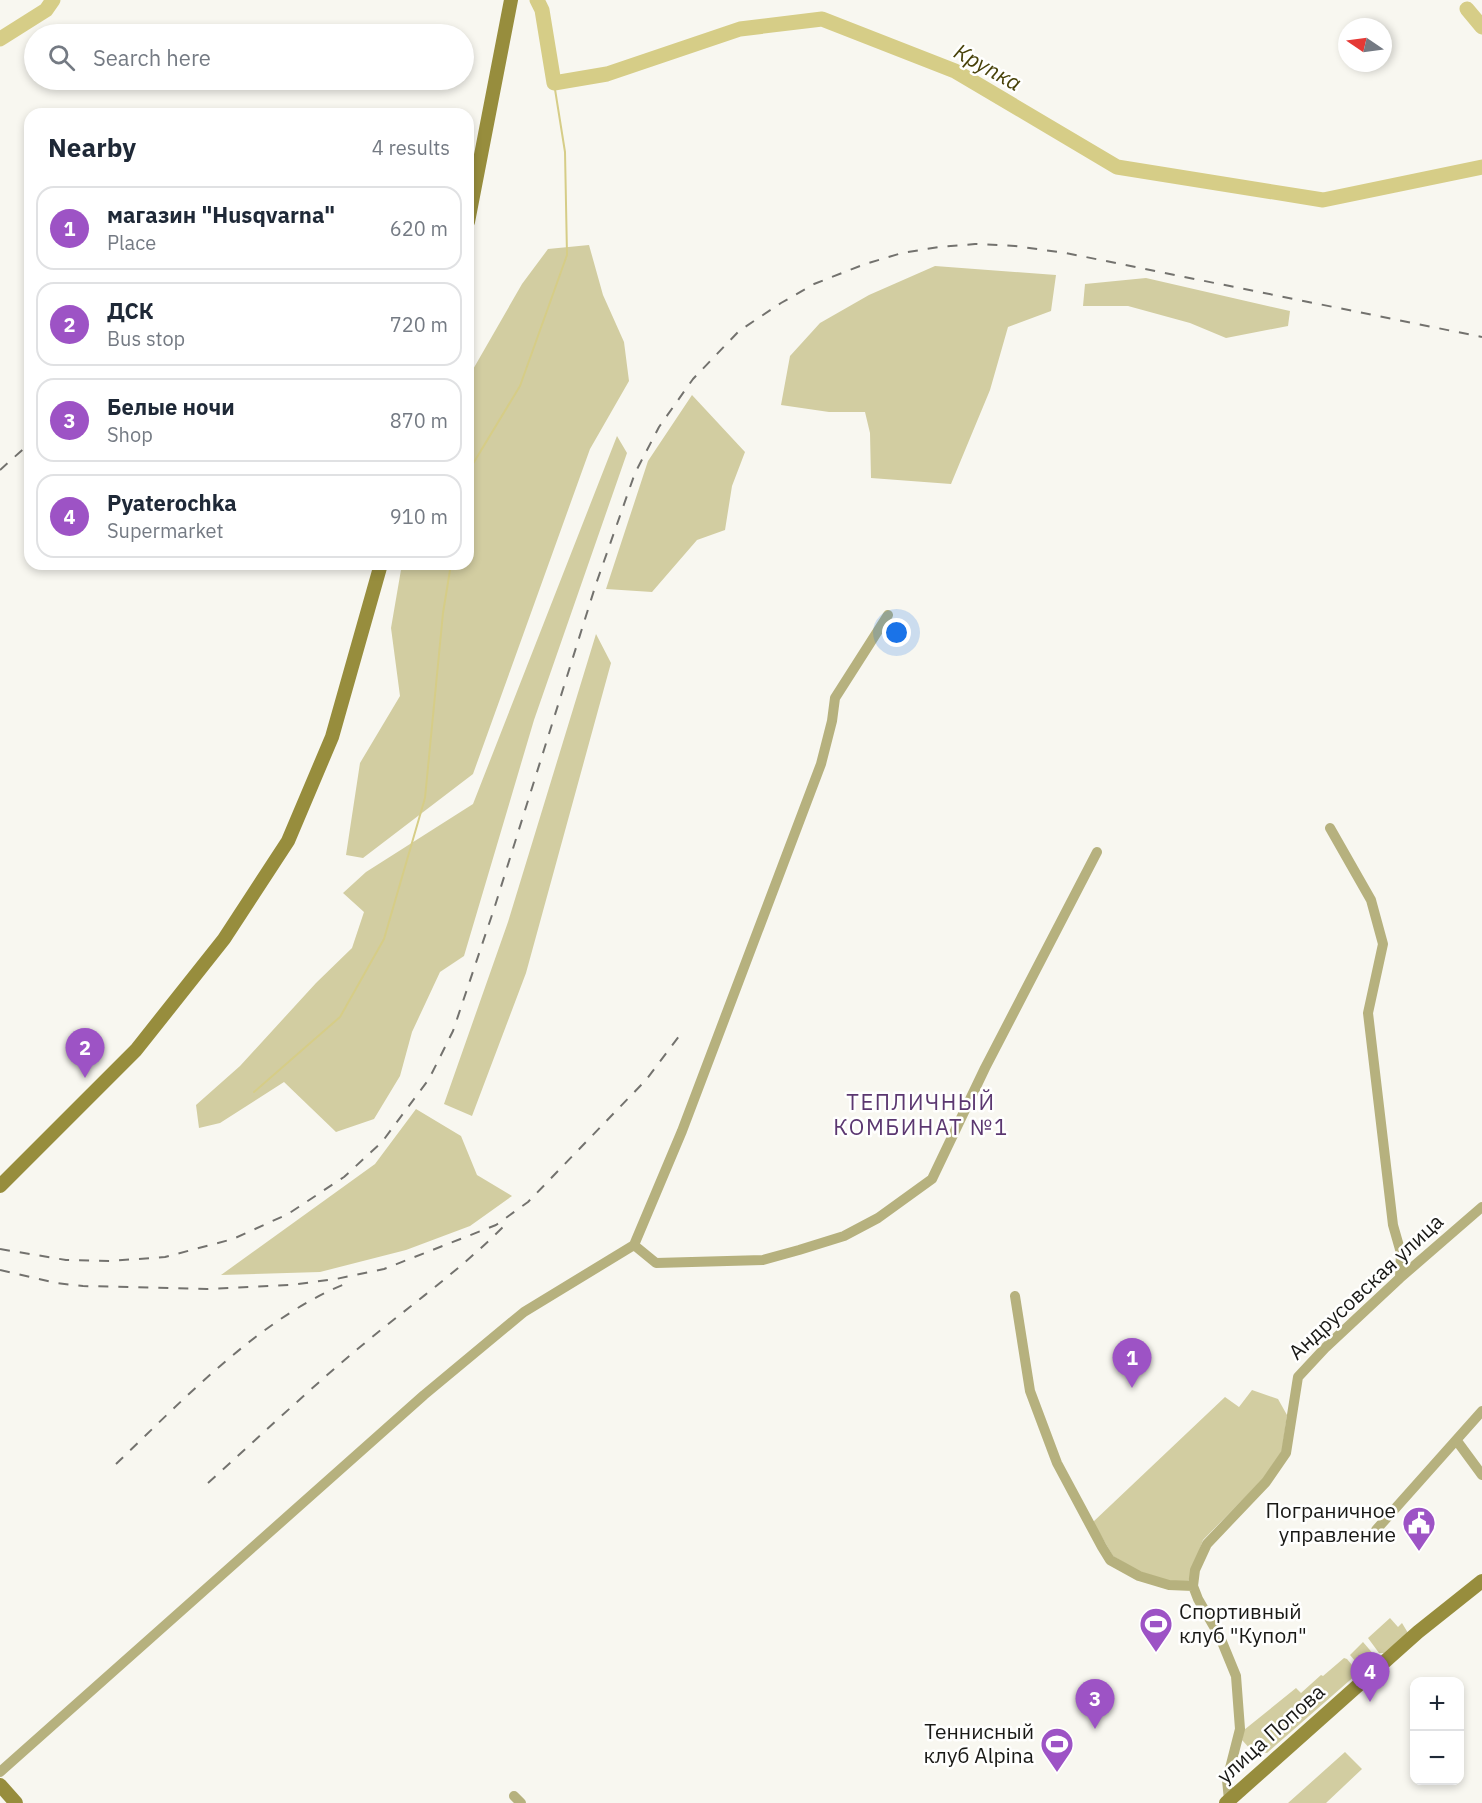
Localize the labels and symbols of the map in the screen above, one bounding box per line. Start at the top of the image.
north arrow [1338,18,1392,72]
water label: Крупка [949,36,1027,97]
your location [882,618,911,647]
pin: 2 [66,1028,104,1078]
district label: ТЕПЛИЧНЫЙ КОМБИНАТ №1 [833,1087,1009,1141]
street label: Андрусовская улица [1282,1207,1449,1365]
pin: 1 [1112,1338,1152,1388]
place label: Пограничное управление [1266,1496,1396,1548]
public building icon: Пограничное управление [1401,1505,1437,1552]
place label: Спортивный клуб "Купол" [1179,1597,1307,1649]
sports icon: Спортивный клуб "Купол" [1138,1606,1174,1653]
pin: 4 [1350,1652,1390,1702]
street label: улица Попова [1210,1677,1330,1789]
pin: 3 [1076,1680,1114,1729]
place label: Теннисный клуб Alpina [924,1717,1034,1769]
sports icon: Теннисный клуб Alpina [1039,1726,1075,1773]

